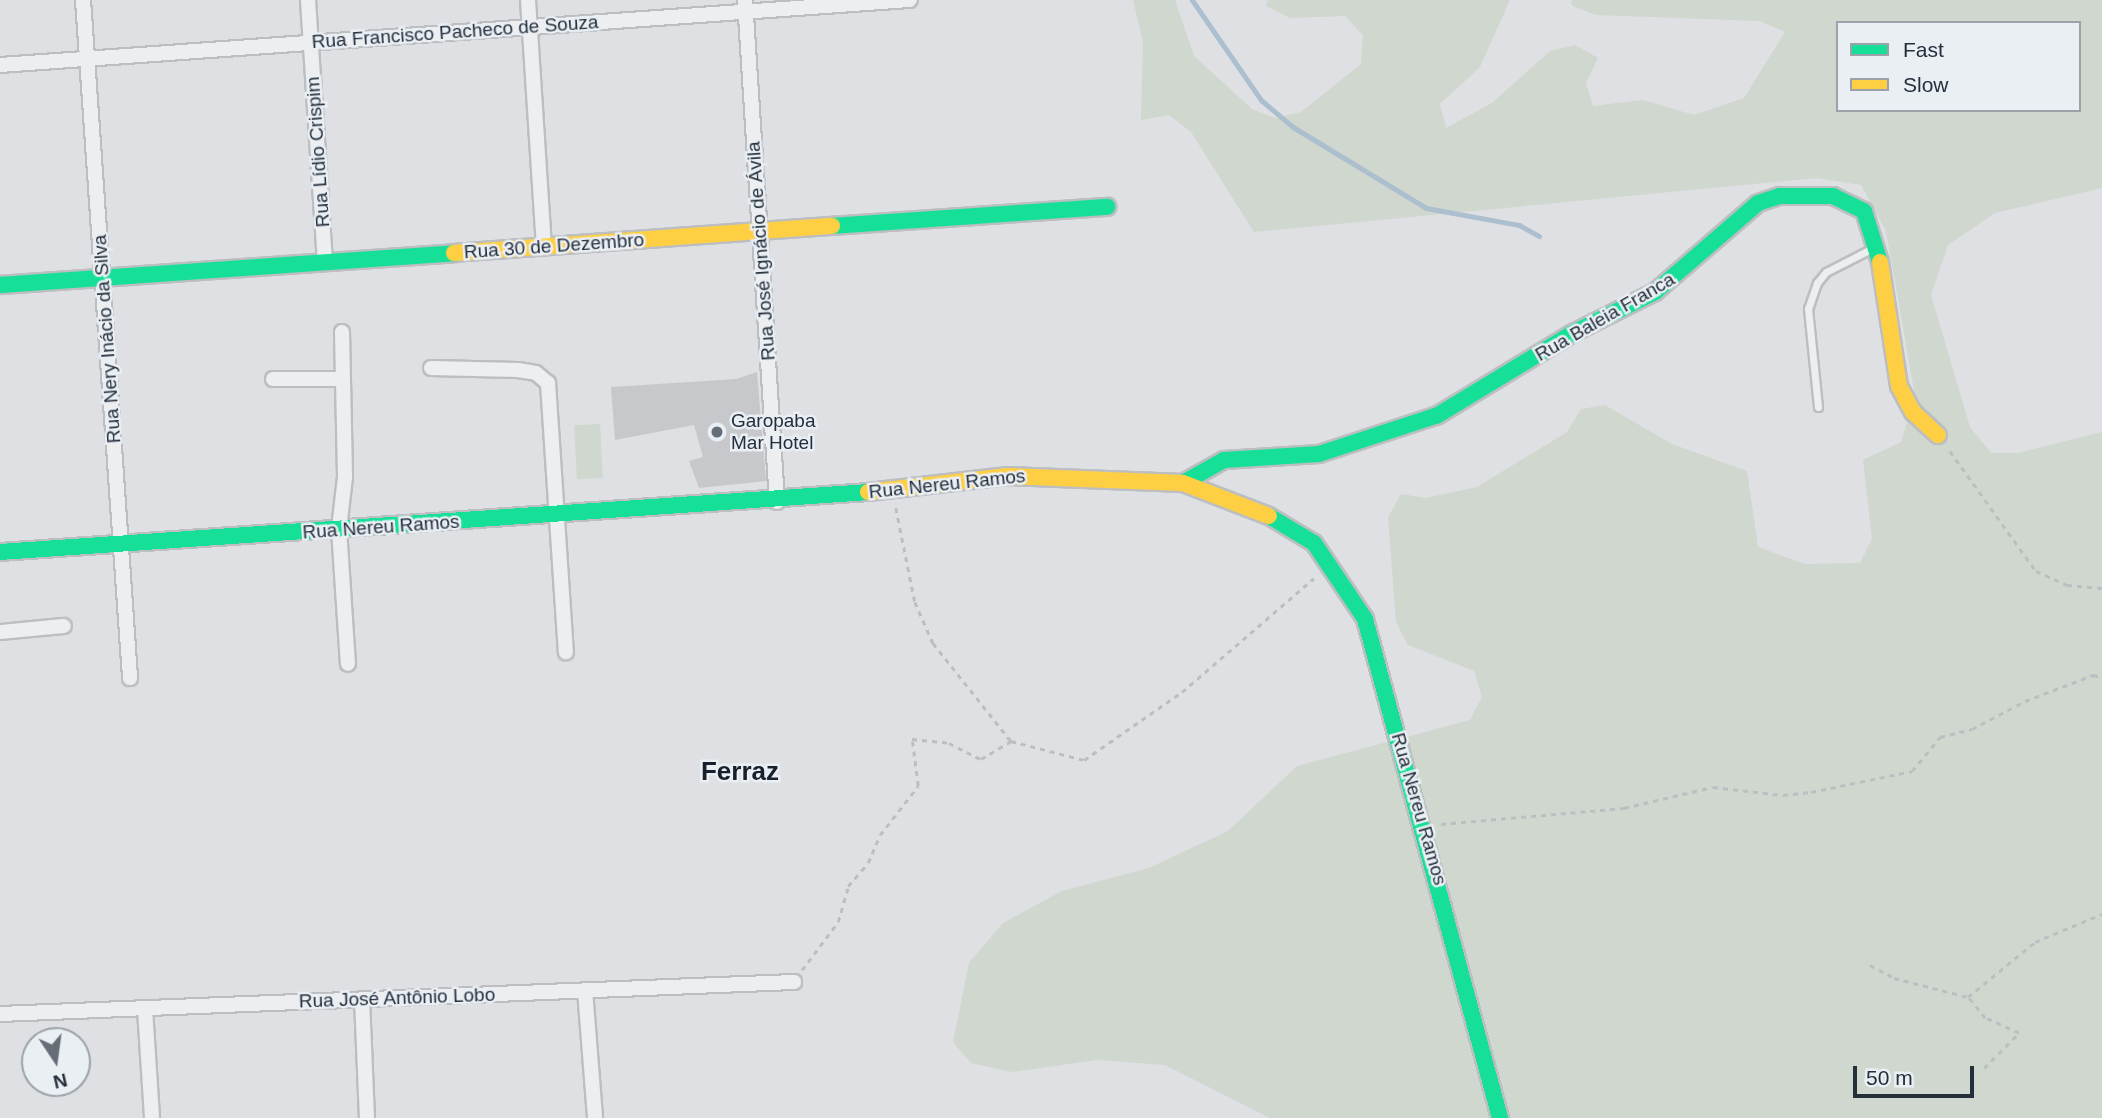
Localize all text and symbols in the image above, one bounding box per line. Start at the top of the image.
street label: Rua Francisco Pacheco de Souza [311,11,599,53]
legend [1836,21,2081,112]
text: Fast [1903,38,1944,61]
text: Slow [1903,73,1949,96]
street label: Rua Lídio Crispim [301,76,335,228]
street label: Rua José Ignácio de Ávila [742,141,780,361]
street label: Rua 30 de Dezembro [463,228,645,264]
street label: Rua Nery Inácio da Silva [88,234,126,444]
street label: Rua Baleia Franca [1531,268,1679,366]
place label: Garopaba Mar Hotel [731,410,816,454]
marker: Garopaba Mar Hotel [709,424,725,440]
street label: Rua Nereu Ramos [868,464,1026,504]
street label: Rua Nereu Ramos [302,510,460,544]
street label: Rua Nereu Ramos [1386,730,1452,888]
district label: Ferraz [701,756,779,788]
street label: Rua José Antônio Lobo [298,983,496,1013]
north arrow [21,1027,91,1097]
scale bar [1857,1052,1978,1096]
text: 50 m [1866,1066,1913,1089]
text: N [51,1069,69,1093]

